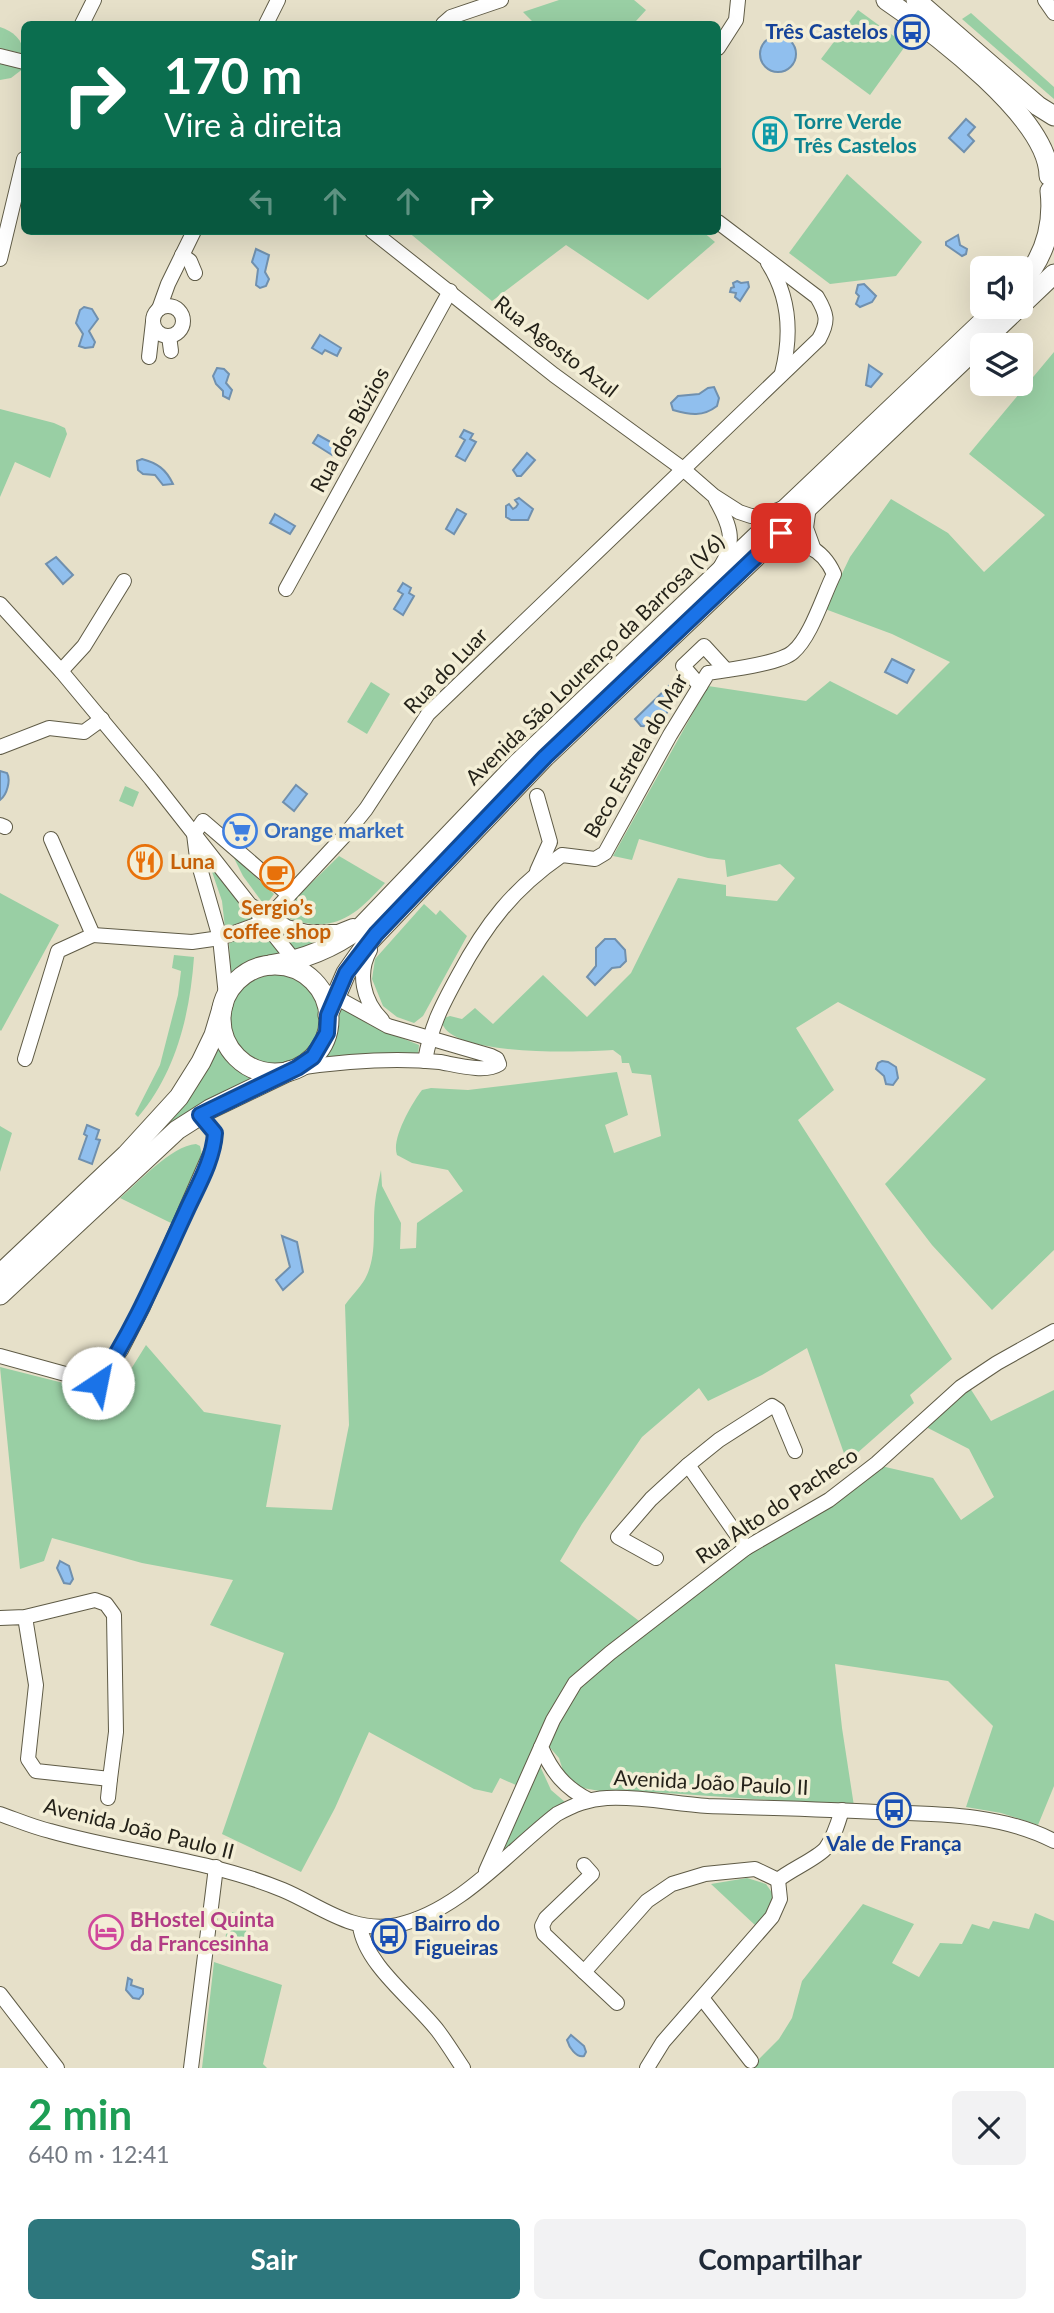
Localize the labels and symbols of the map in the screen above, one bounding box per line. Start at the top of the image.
bus stop icon: Três Castelos [893,13,931,51]
place label: Três Castelos [765,18,888,43]
place label: Torre Verde Três Castelos [794,108,917,157]
building icon: Torre Verde Três Castelos [751,115,789,153]
street label: Rua Agosto Azul [490,290,624,402]
street label: Rua dos Búzios [304,362,393,496]
pin [751,503,811,563]
street label: Avenida São Lourenço da Barrosa (V6) [459,528,728,789]
street label: Rua do Luar [398,622,492,718]
street label: Beco Estrela do Mar [577,668,692,842]
supermarket icon: Orange market [221,812,259,850]
place label: Orange market [264,817,404,842]
restaurant icon: Luna [126,843,164,881]
place label: Luna [170,848,215,873]
cafe icon: Sergio’s coffee shop [258,855,296,893]
place label: Sergio’s coffee shop [223,894,331,943]
position arrow [61,1346,135,1420]
street label: Rua Alto do Pacheco [691,1441,862,1568]
street label: Avenida João Paulo II [613,1764,809,1799]
bus stop icon: Vale de França [875,1791,913,1829]
street label: Avenida João Paulo II [42,1792,237,1863]
place label: Vale de França [825,1830,962,1855]
place label: BHostel Quinta da Francesinha [130,1906,274,1955]
place label: Bairro do Figueiras [414,1910,500,1959]
hotel icon: BHostel Quinta da Francesinha [87,1913,125,1951]
bus stop icon: Bairro do Figueiras [370,1917,408,1955]

